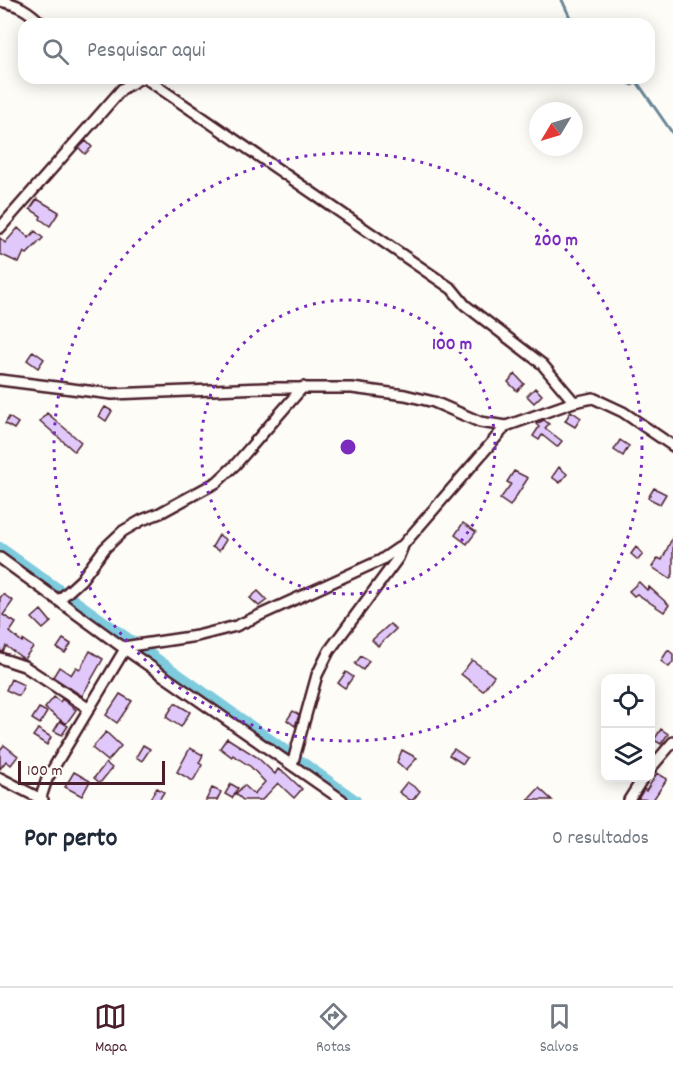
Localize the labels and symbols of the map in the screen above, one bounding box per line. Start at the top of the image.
north arrow [529,102,583,156]
text: 200 m [534,229,578,254]
text: 100 m [432,333,472,358]
centre of rings [338,437,358,457]
scale bar [18,758,165,786]

